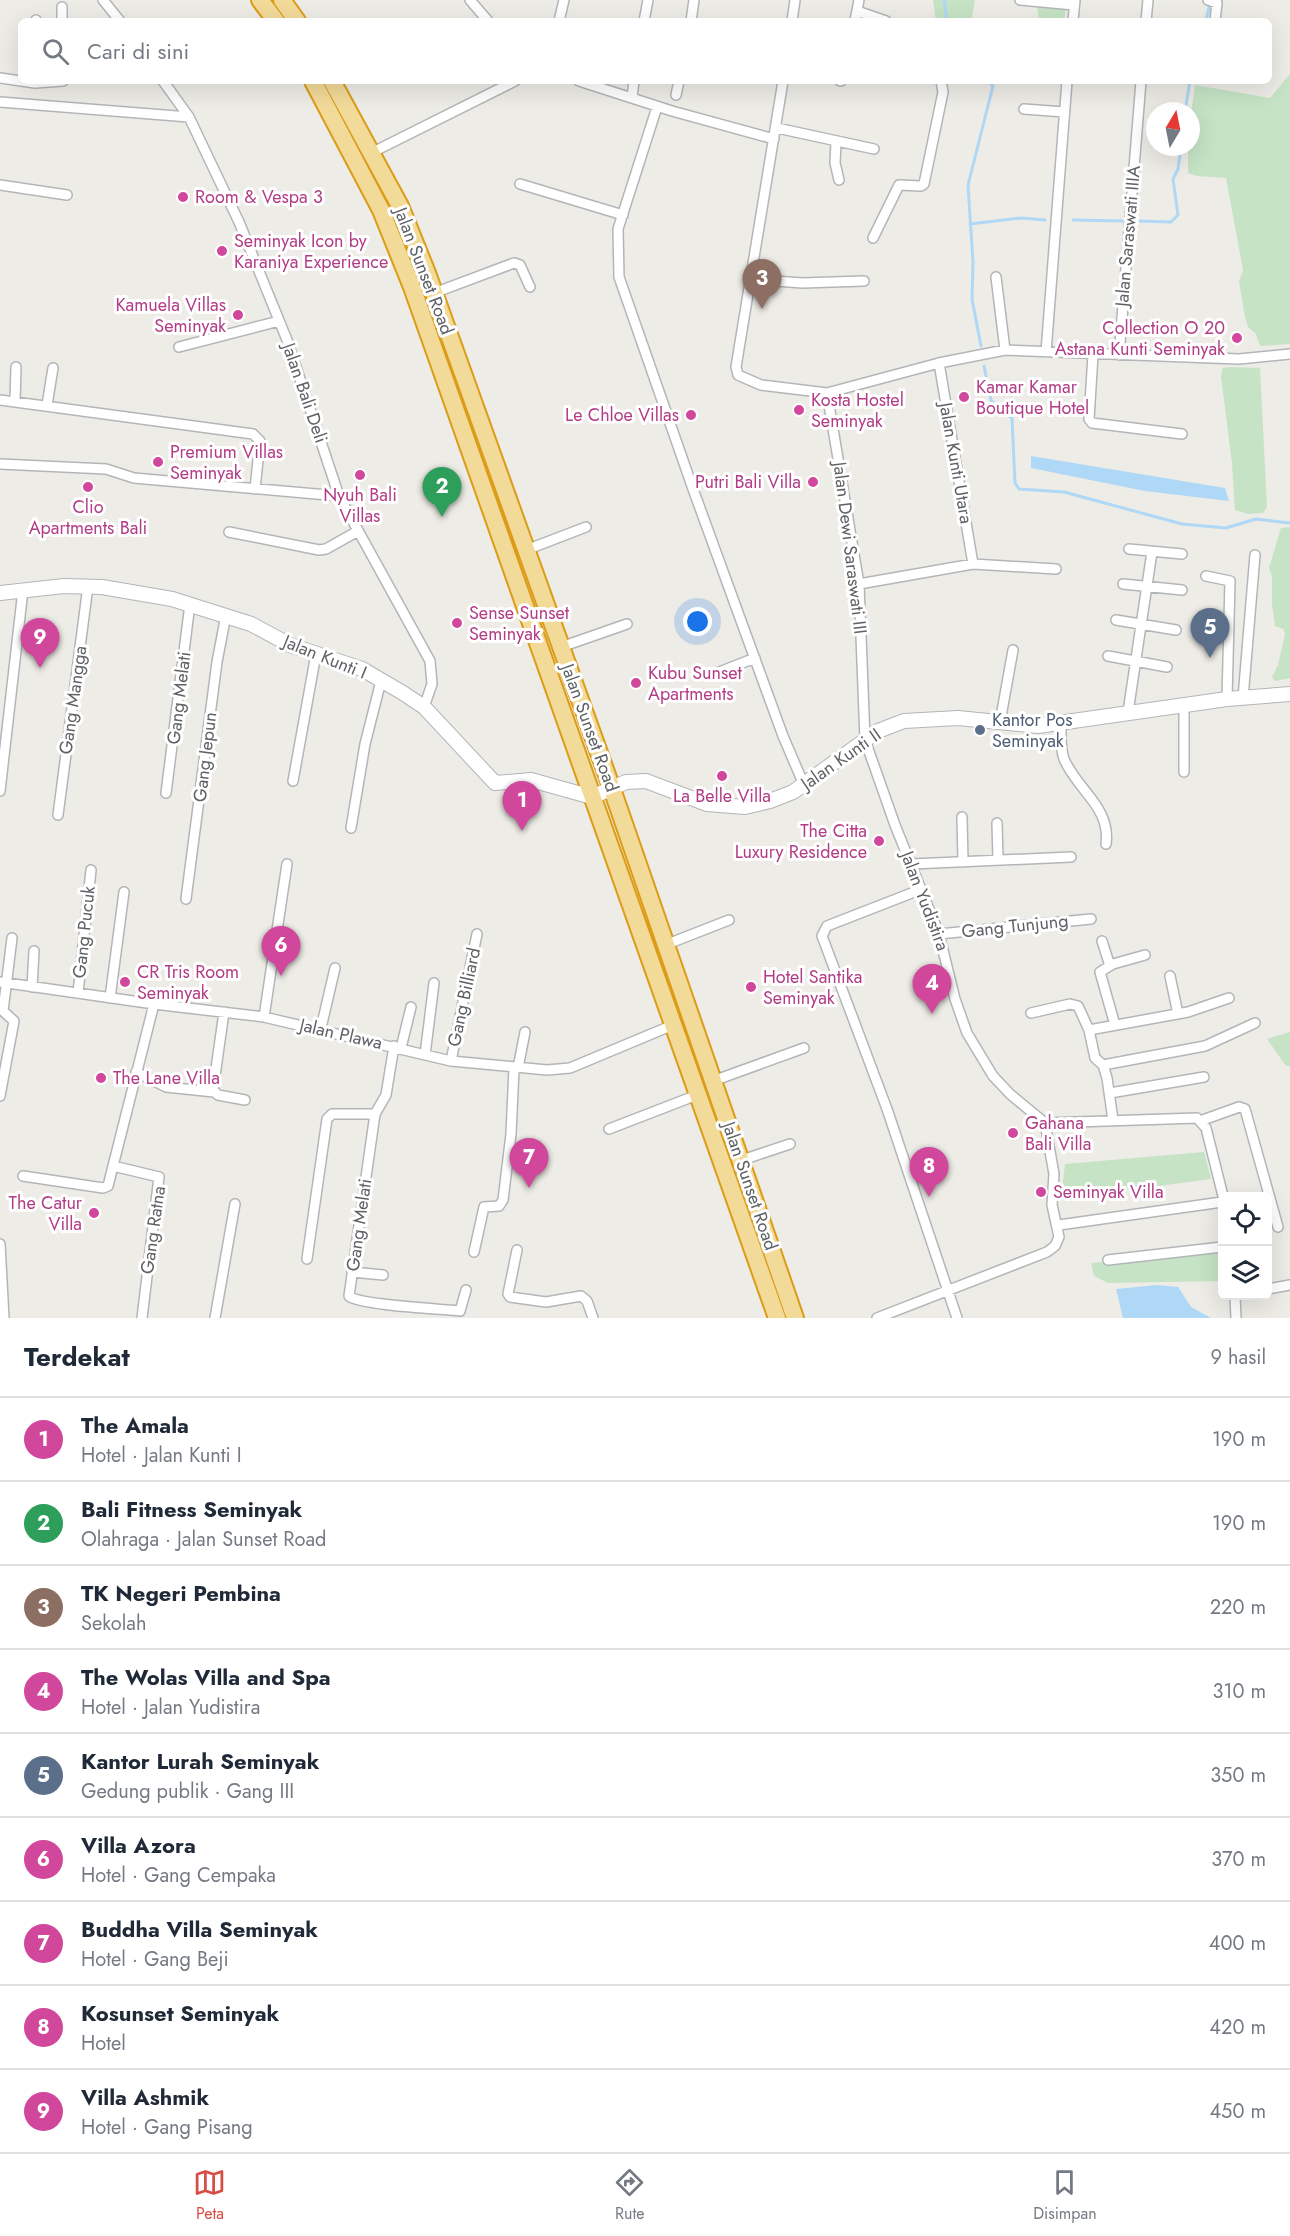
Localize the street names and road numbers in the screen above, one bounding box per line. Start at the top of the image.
street label: Jalan Saraswati IIIA [1109,164,1147,310]
street label: Jalan Sunset Road [387,202,460,338]
street label: Jalan Bali Deli [275,338,334,446]
street label: Jalan Kunti Utara [932,398,979,526]
street label: Jalan Dewi Saraswati III [826,458,873,636]
street label: Jalan Kunti I [277,628,371,686]
street label: Gang Mangga [53,644,93,756]
street label: Gang Melati [160,650,198,746]
street label: Jalan Sunset Road [554,658,625,796]
street label: Gang Jepun [187,711,223,803]
street label: Jalan Kunti II [794,722,886,797]
street label: Jalan Yudistira [893,846,956,955]
street label: Gang Pucuk [66,884,102,979]
street label: Gang Tunjung [960,907,1070,945]
street label: Gang Billiard [441,945,487,1049]
street label: Jalan Plawa [295,1011,385,1056]
street label: Jalan Sunset Road [715,1116,784,1254]
street label: Gang Melati [340,1177,378,1273]
street label: Gang Ratna [134,1184,172,1276]

